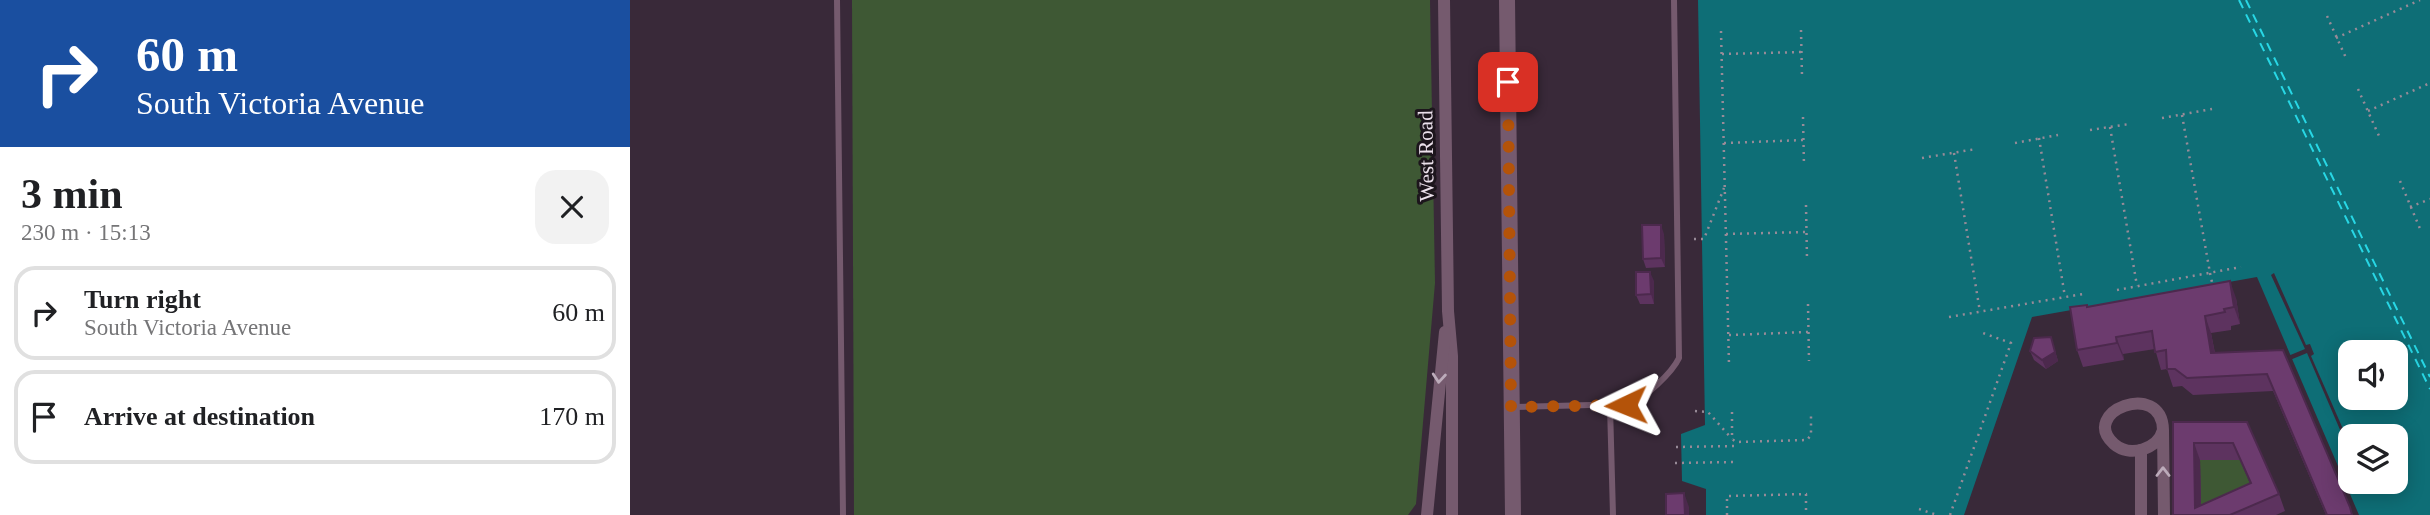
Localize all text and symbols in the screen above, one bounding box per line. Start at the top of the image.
text: 60 m [136,27,238,82]
icon: right [21,28,112,119]
pin [1478,52,1538,112]
icon: arrive [1489,63,1527,101]
text: South Victoria Avenue [136,85,424,121]
street label: West Road [1413,110,1439,202]
button: close [535,170,609,244]
text: 3 min [21,171,123,217]
text: 230 m · 15:13 [21,220,151,245]
text: Turn right [84,285,201,314]
icon: right [25,294,63,332]
text: 60 m [552,298,605,327]
text: South Victoria Avenue [84,315,291,340]
map controls [2338,340,2408,494]
button: sound [2338,340,2408,410]
position arrow [1589,368,1663,442]
one-way arrow [1432,373,1447,384]
icon: arrive [25,398,63,436]
text: Arrive at destination [84,402,315,431]
text: 170 m [539,402,605,431]
button: layers [2338,424,2408,494]
one-way arrow [2155,467,2171,477]

